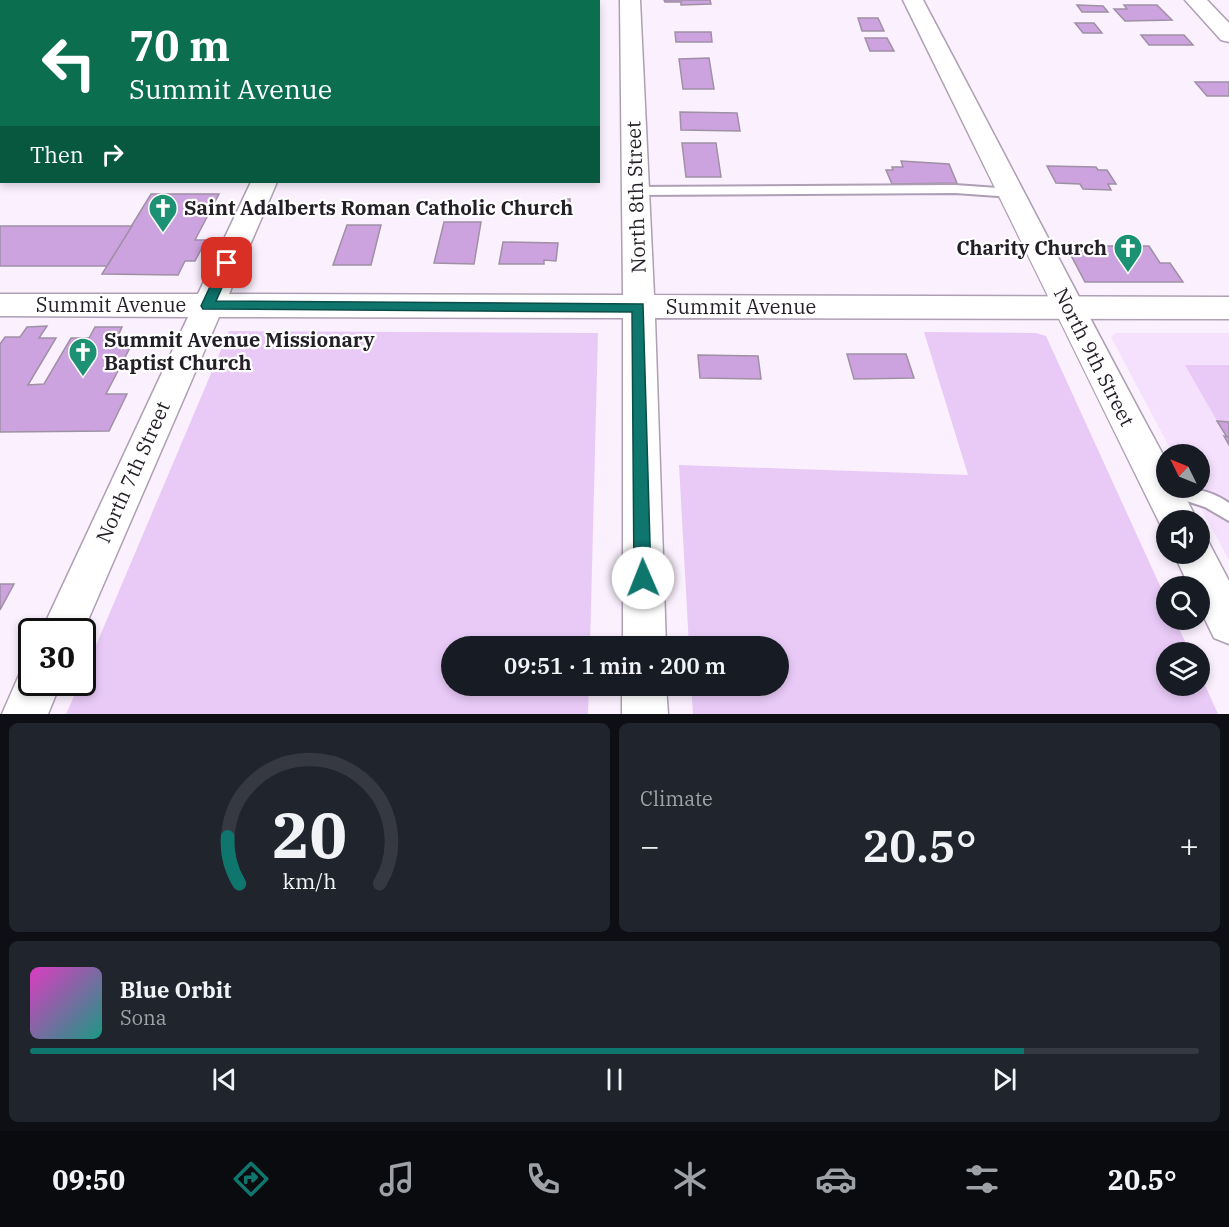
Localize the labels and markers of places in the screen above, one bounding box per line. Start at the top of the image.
church icon: Saint Adalberts Roman Catholic Church [147,192,179,234]
place label: Saint Adalberts Roman Catholic Church [184,194,573,221]
church icon: Charity Church [1112,232,1144,274]
place label: Charity Church [956,234,1107,261]
pin [201,237,252,288]
place label: Summit Avenue Missionary Baptist Church [104,326,375,376]
church icon: Summit Avenue Missionary Baptist Church [67,336,99,378]

